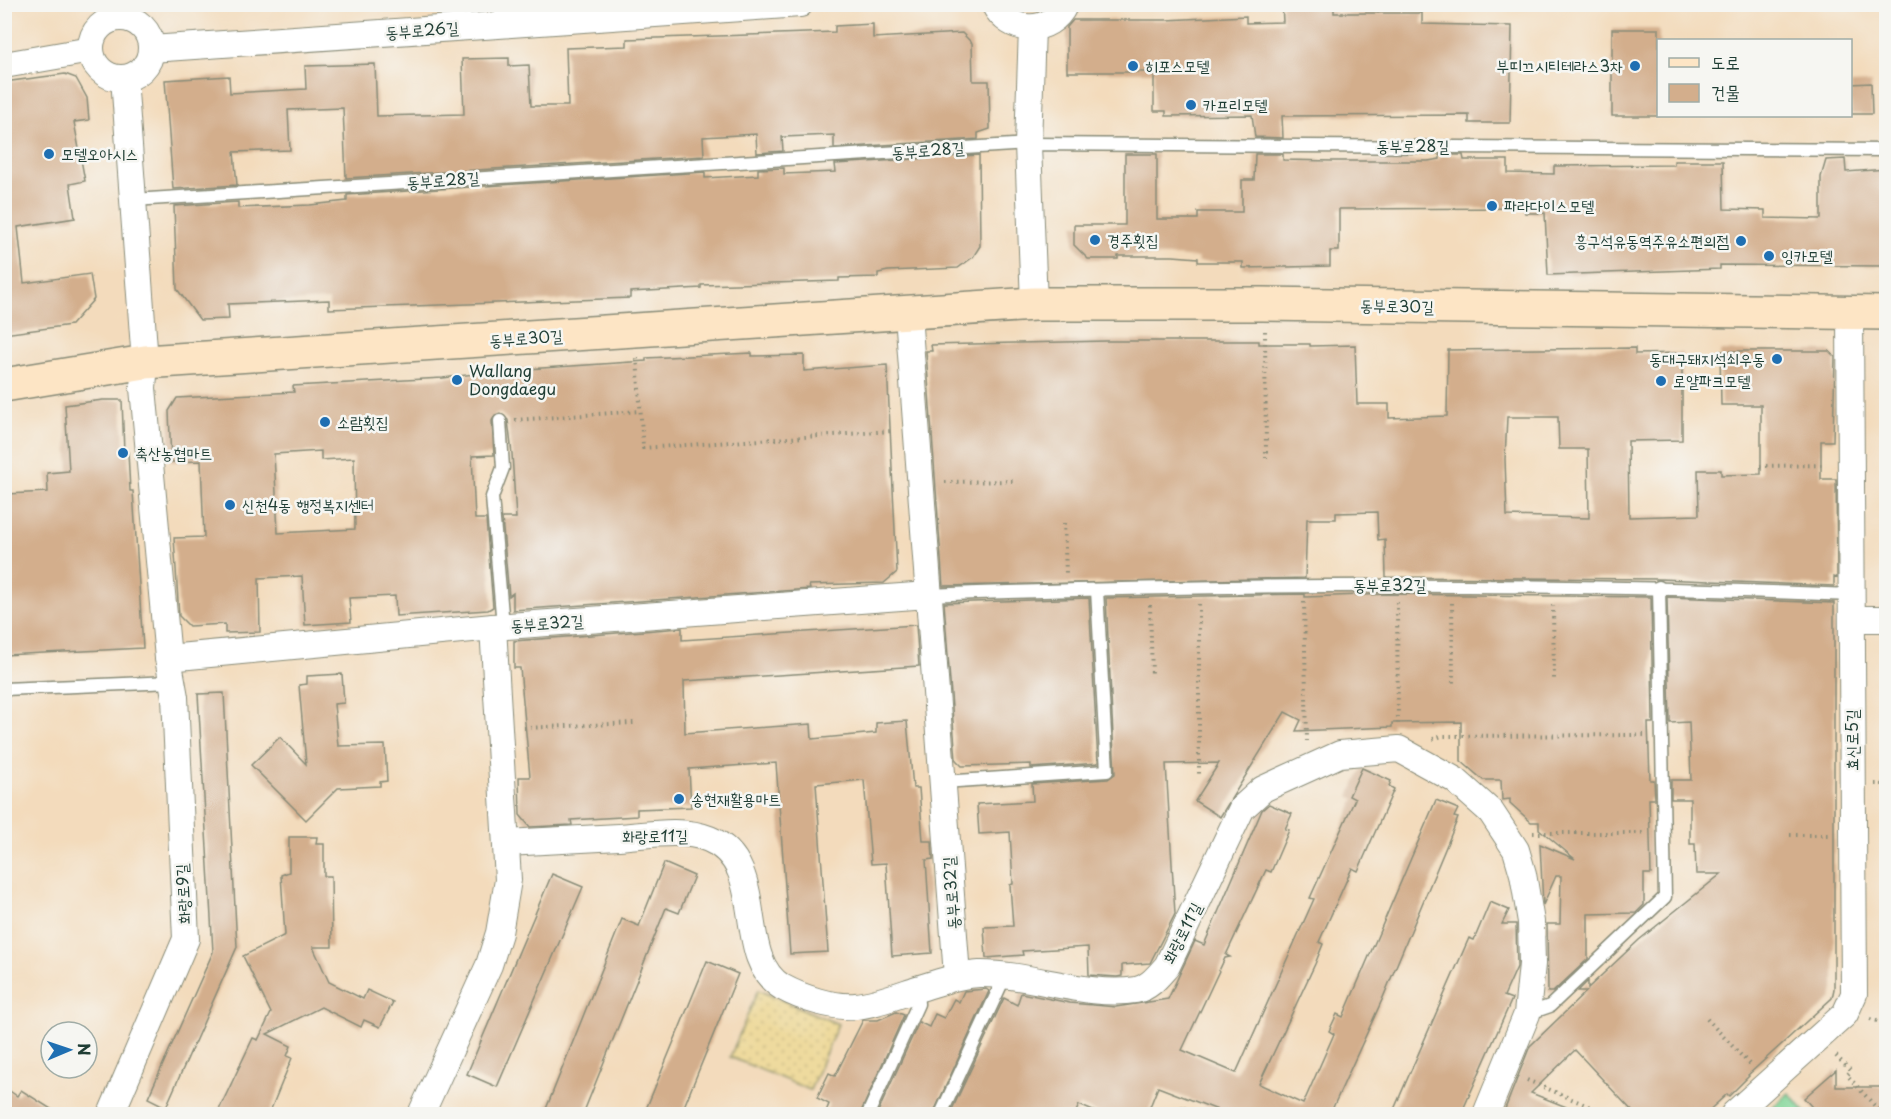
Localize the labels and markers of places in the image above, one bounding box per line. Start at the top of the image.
place label: 히포스모텔 [1145,53,1210,77]
place label: 부띠끄시티테라스3차 [1497,53,1623,77]
marker: 히포스모텔 [1126,59,1140,73]
marker: 부띠끄시티테라스3차 [1628,59,1642,73]
place label: 카프리모텔 [1203,92,1268,116]
marker: 카프리모텔 [1184,98,1198,112]
place label: 모텔오아시스 [61,141,138,165]
marker: 모텔오아시스 [42,147,56,161]
place label: 파라다이스모텔 [1504,193,1594,217]
marker: 파라다이스모텔 [1485,199,1499,213]
place label: 경주횟집 [1107,227,1159,251]
place label: 흥구석유동역주유소편의점 [1575,228,1729,252]
marker: 경주횟집 [1088,233,1102,247]
marker: 흥구석유동역주유소편의점 [1734,234,1748,248]
place label: 잉카모텔 [1781,243,1833,267]
marker: 잉카모텔 [1762,249,1776,263]
place label: 동대구돼지석쇠우동 [1649,346,1765,370]
marker: 동대구돼지석쇠우동 [1770,352,1784,366]
place label: Wallang Dongdaegu [469,358,556,400]
place label: 로얄파크모텔 [1673,368,1750,392]
marker: Wallang Dongdaegu [450,373,464,387]
marker: 로얄파크모텔 [1654,374,1668,388]
place label: 소람횟집 [337,409,389,433]
marker: 소람횟집 [318,415,332,429]
place label: 축산농협마트 [135,440,212,464]
marker: 축산농협마트 [116,446,130,460]
place label: 신천4동 행정복지센터 [242,492,374,516]
marker: 신천4동 행정복지센터 [223,498,237,512]
place label: 송현재활용마트 [691,786,781,810]
marker: 송현재활용마트 [672,792,686,806]

